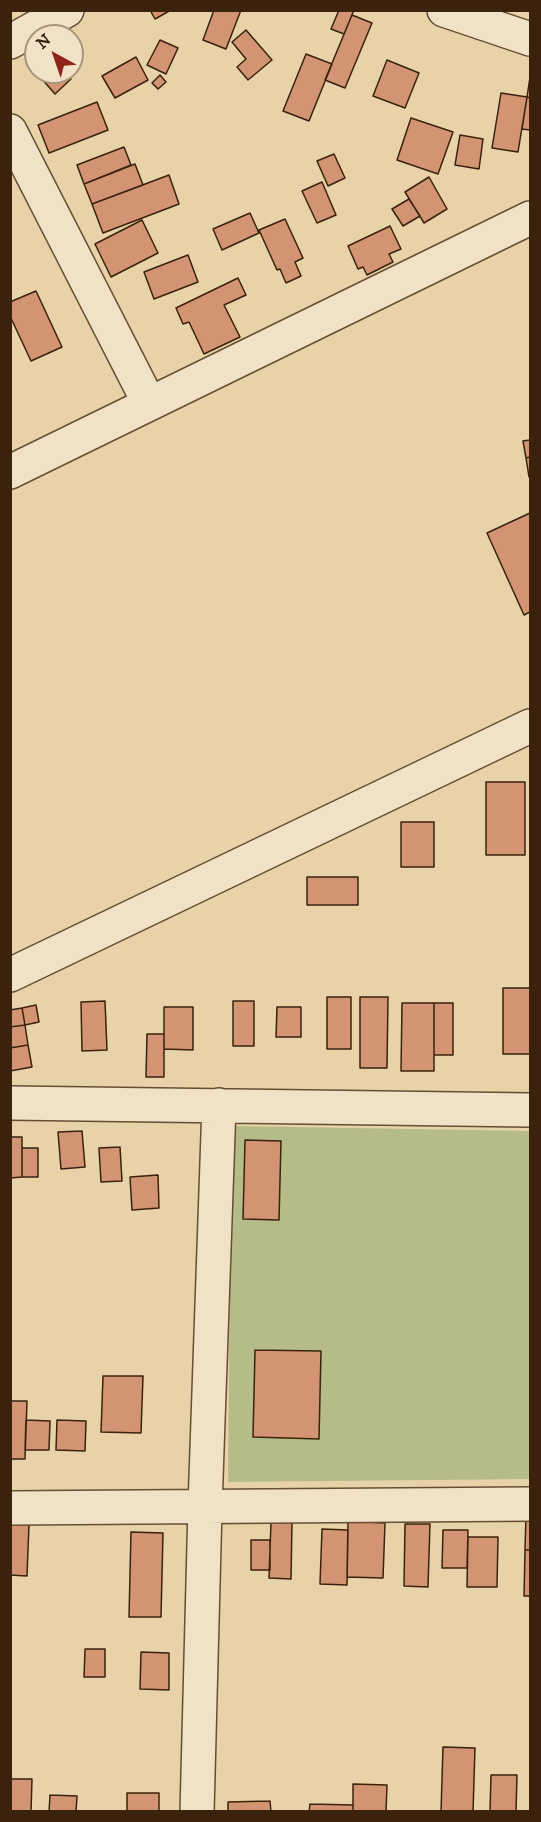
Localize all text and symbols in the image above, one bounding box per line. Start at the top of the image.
north arrow [24,24,84,84]
text: N [32,30,55,54]

